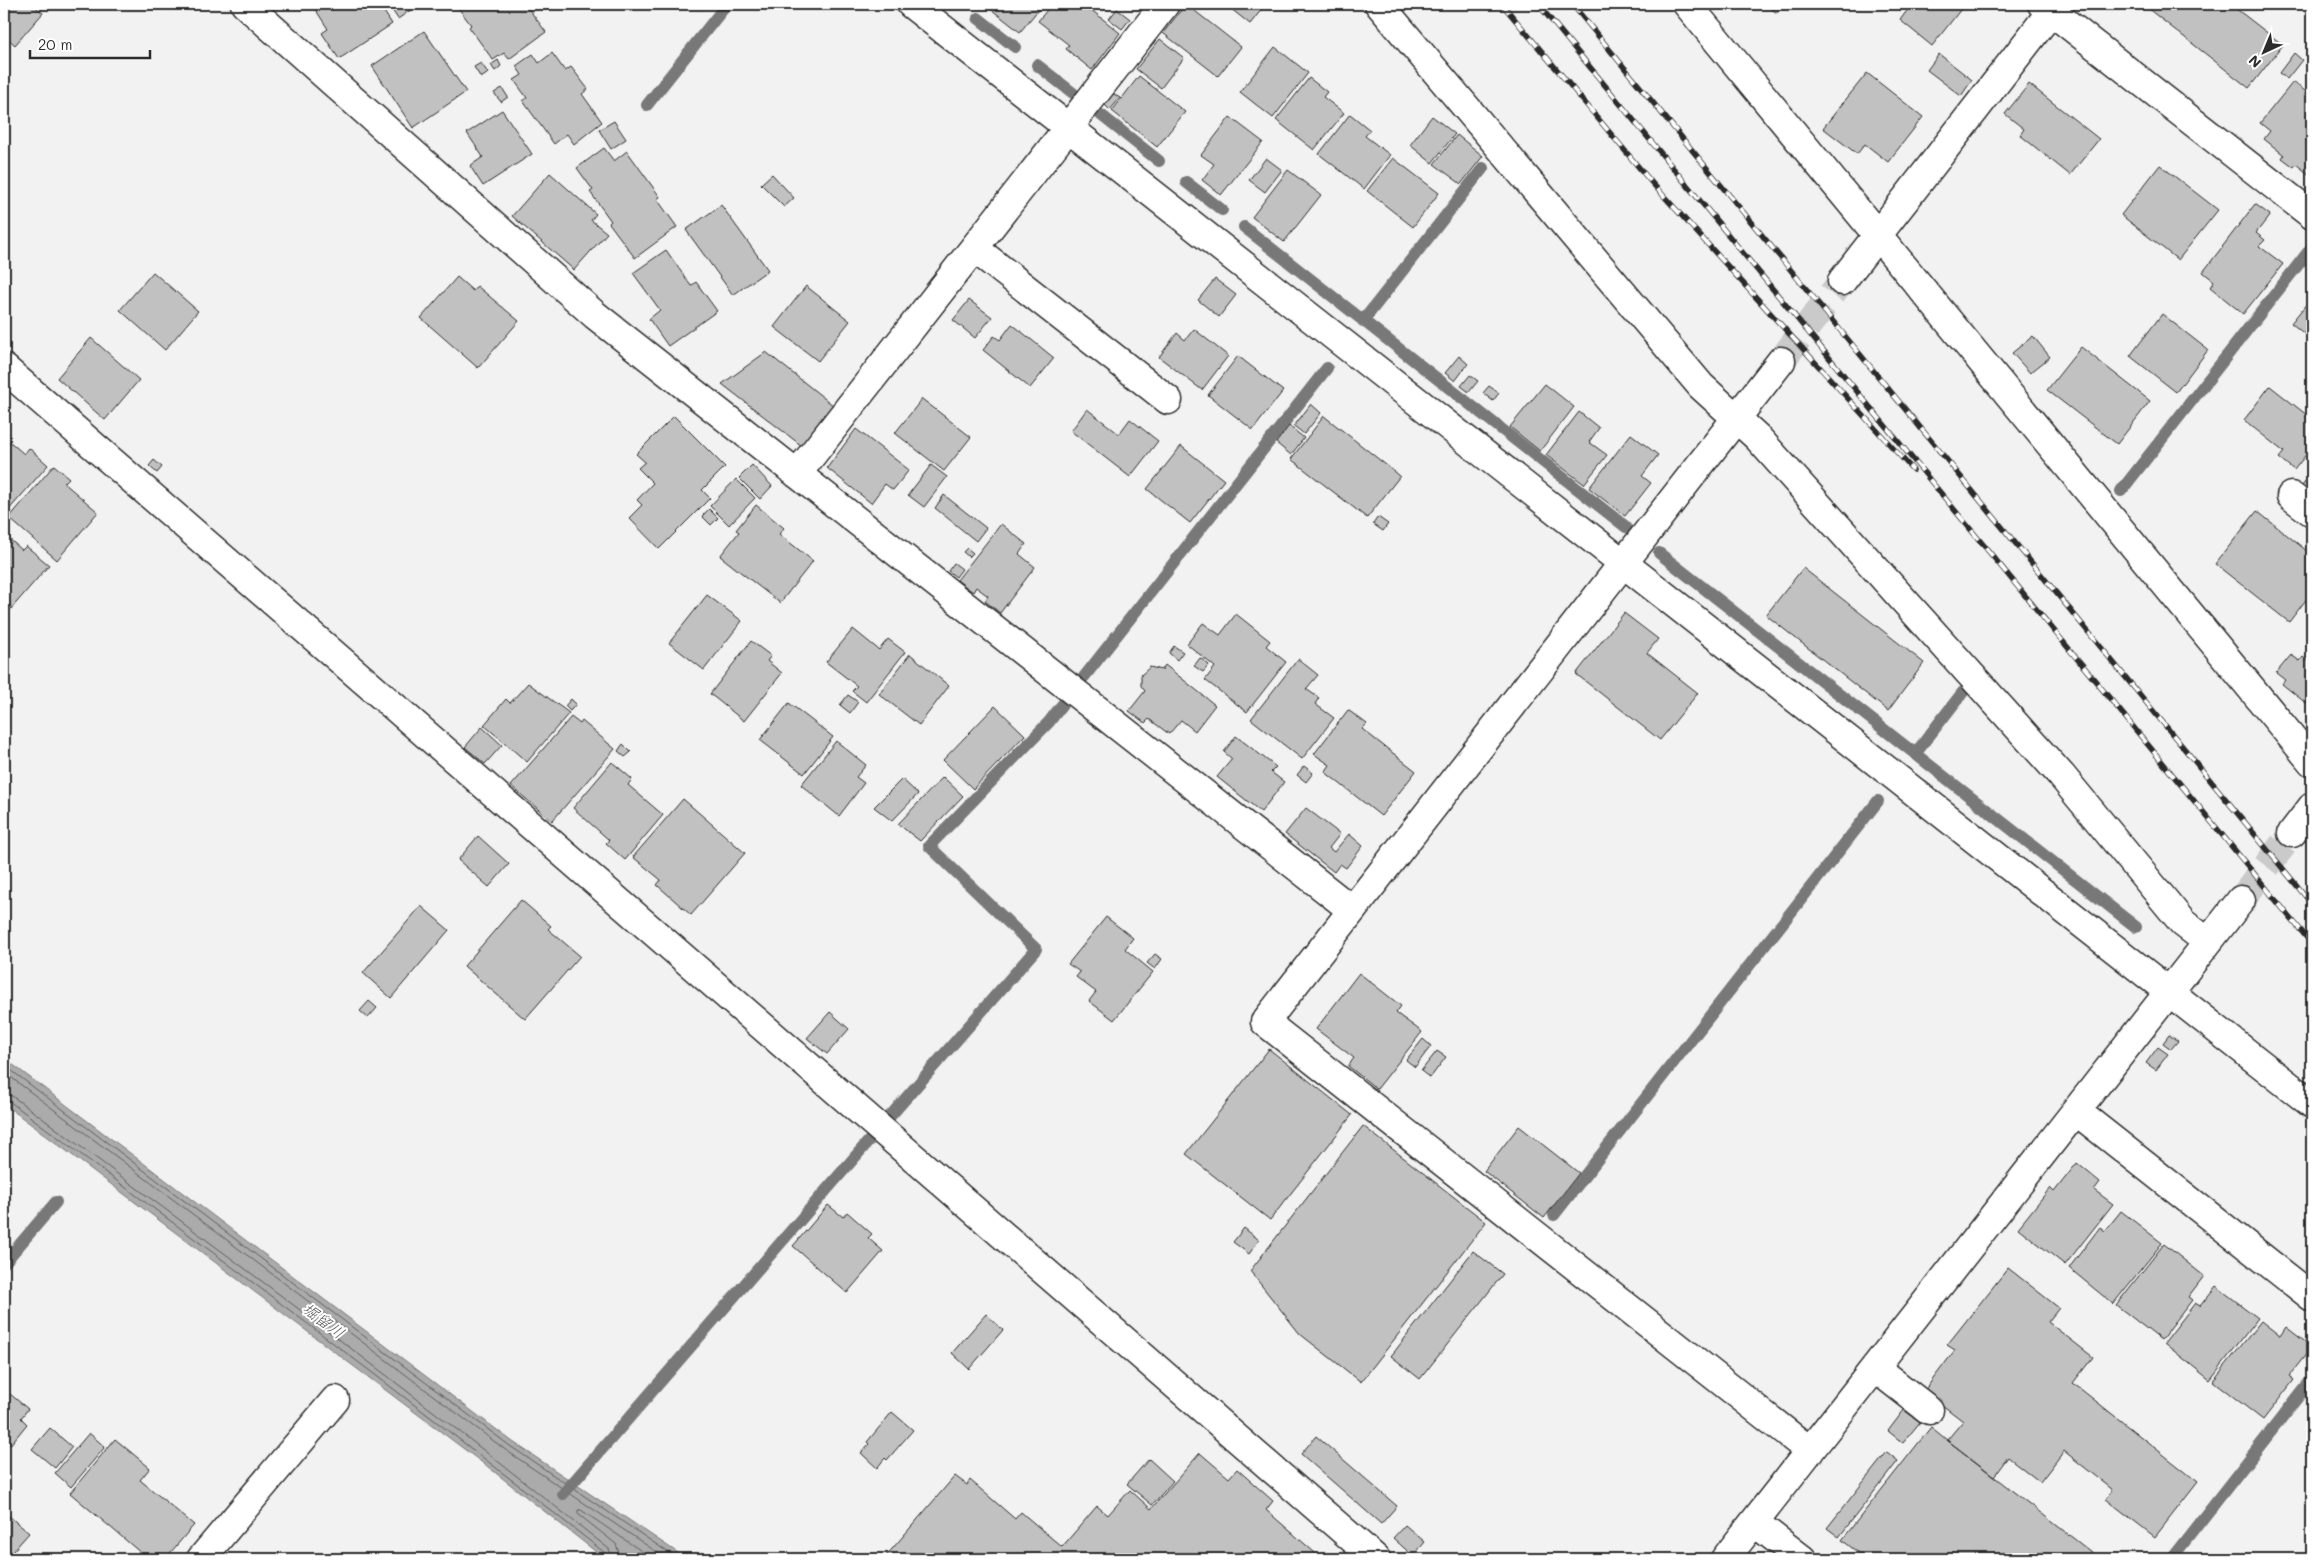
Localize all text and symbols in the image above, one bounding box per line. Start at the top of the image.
scale bar [30,28,150,60]
north arrow [2238,28,2288,78]
text: 20 m [38,34,72,54]
text: N [2244,51,2265,72]
water label: 堀留川 [299,1297,349,1343]

